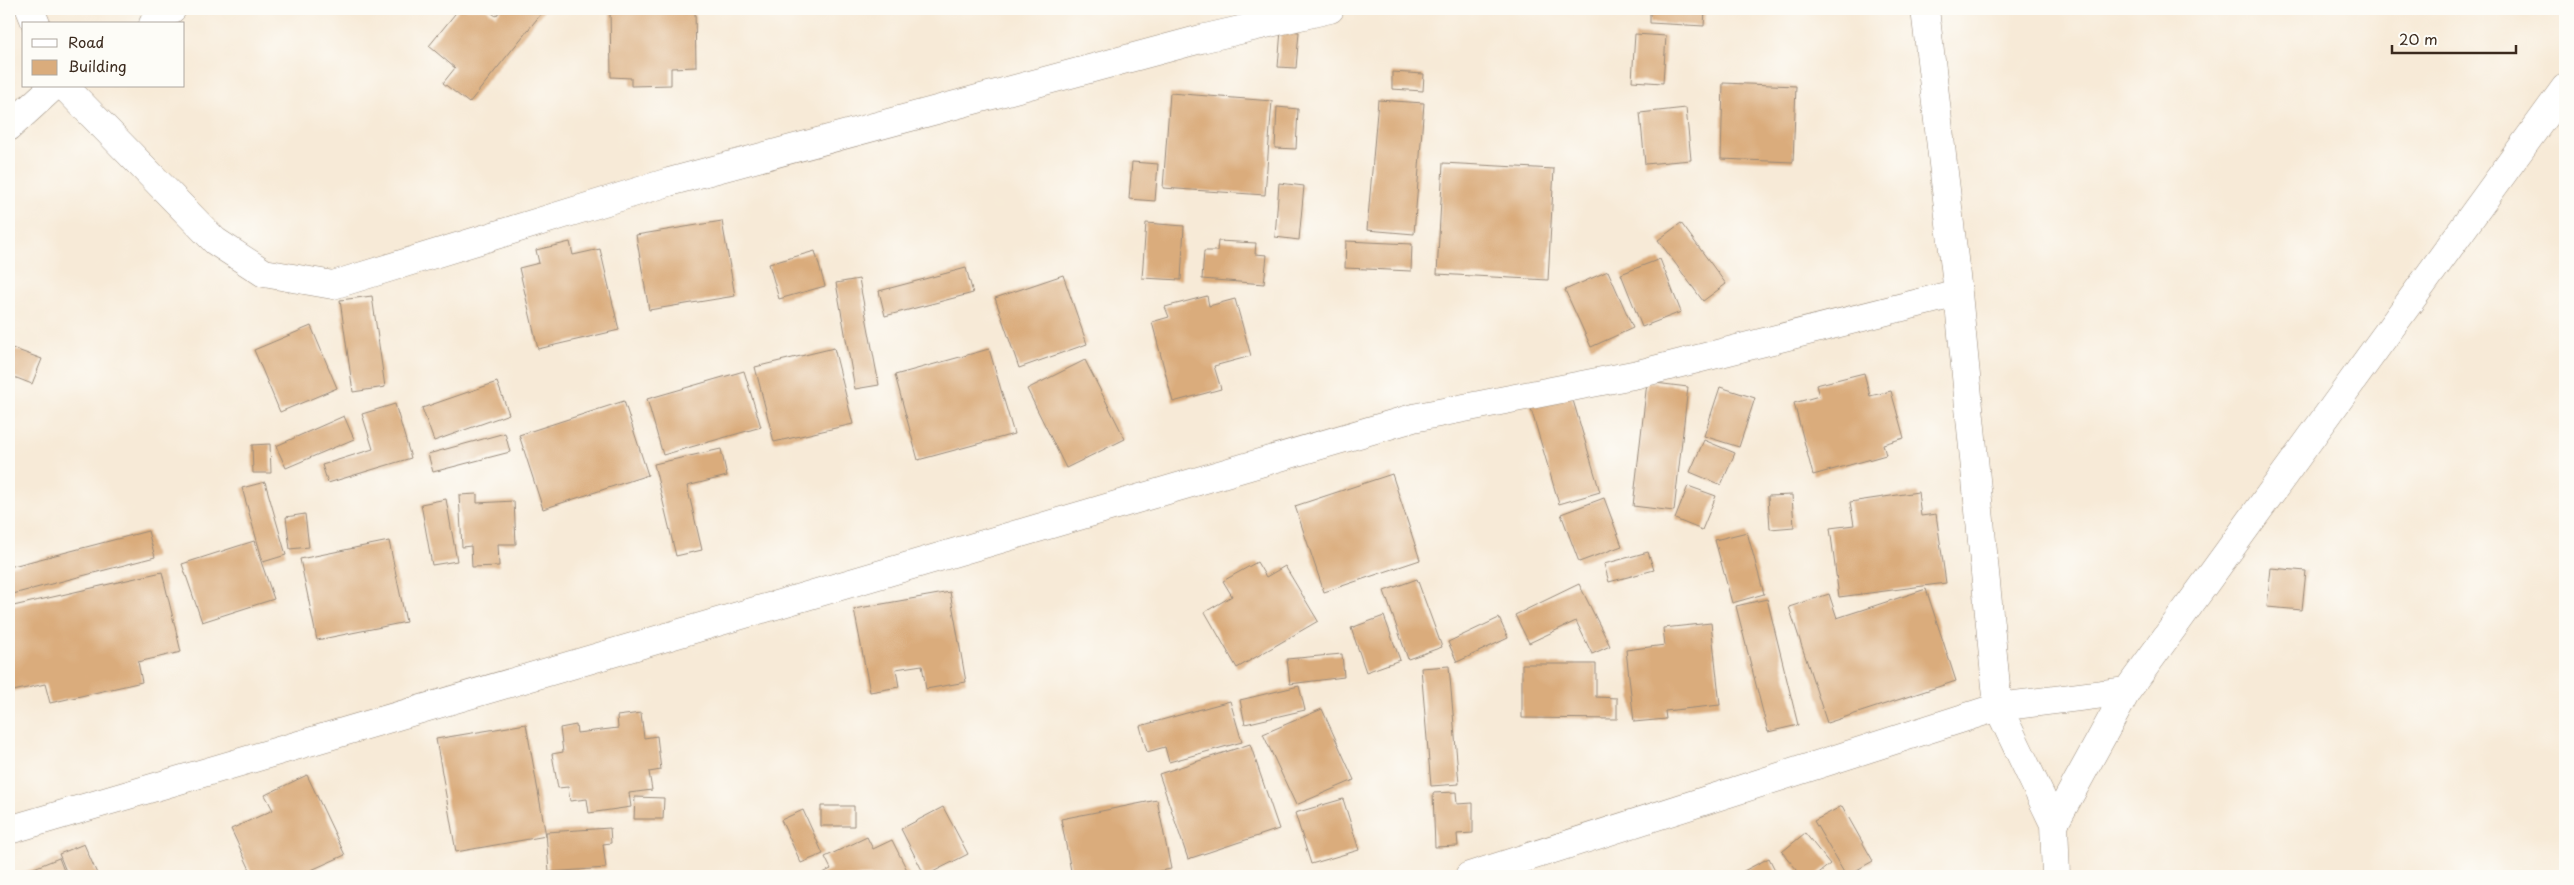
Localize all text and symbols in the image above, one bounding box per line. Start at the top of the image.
legend [22,22,185,88]
scale bar [2392,22,2515,54]
text: 20 m [2399,27,2438,50]
text: Road [68,30,104,53]
text: Building [68,54,127,77]

